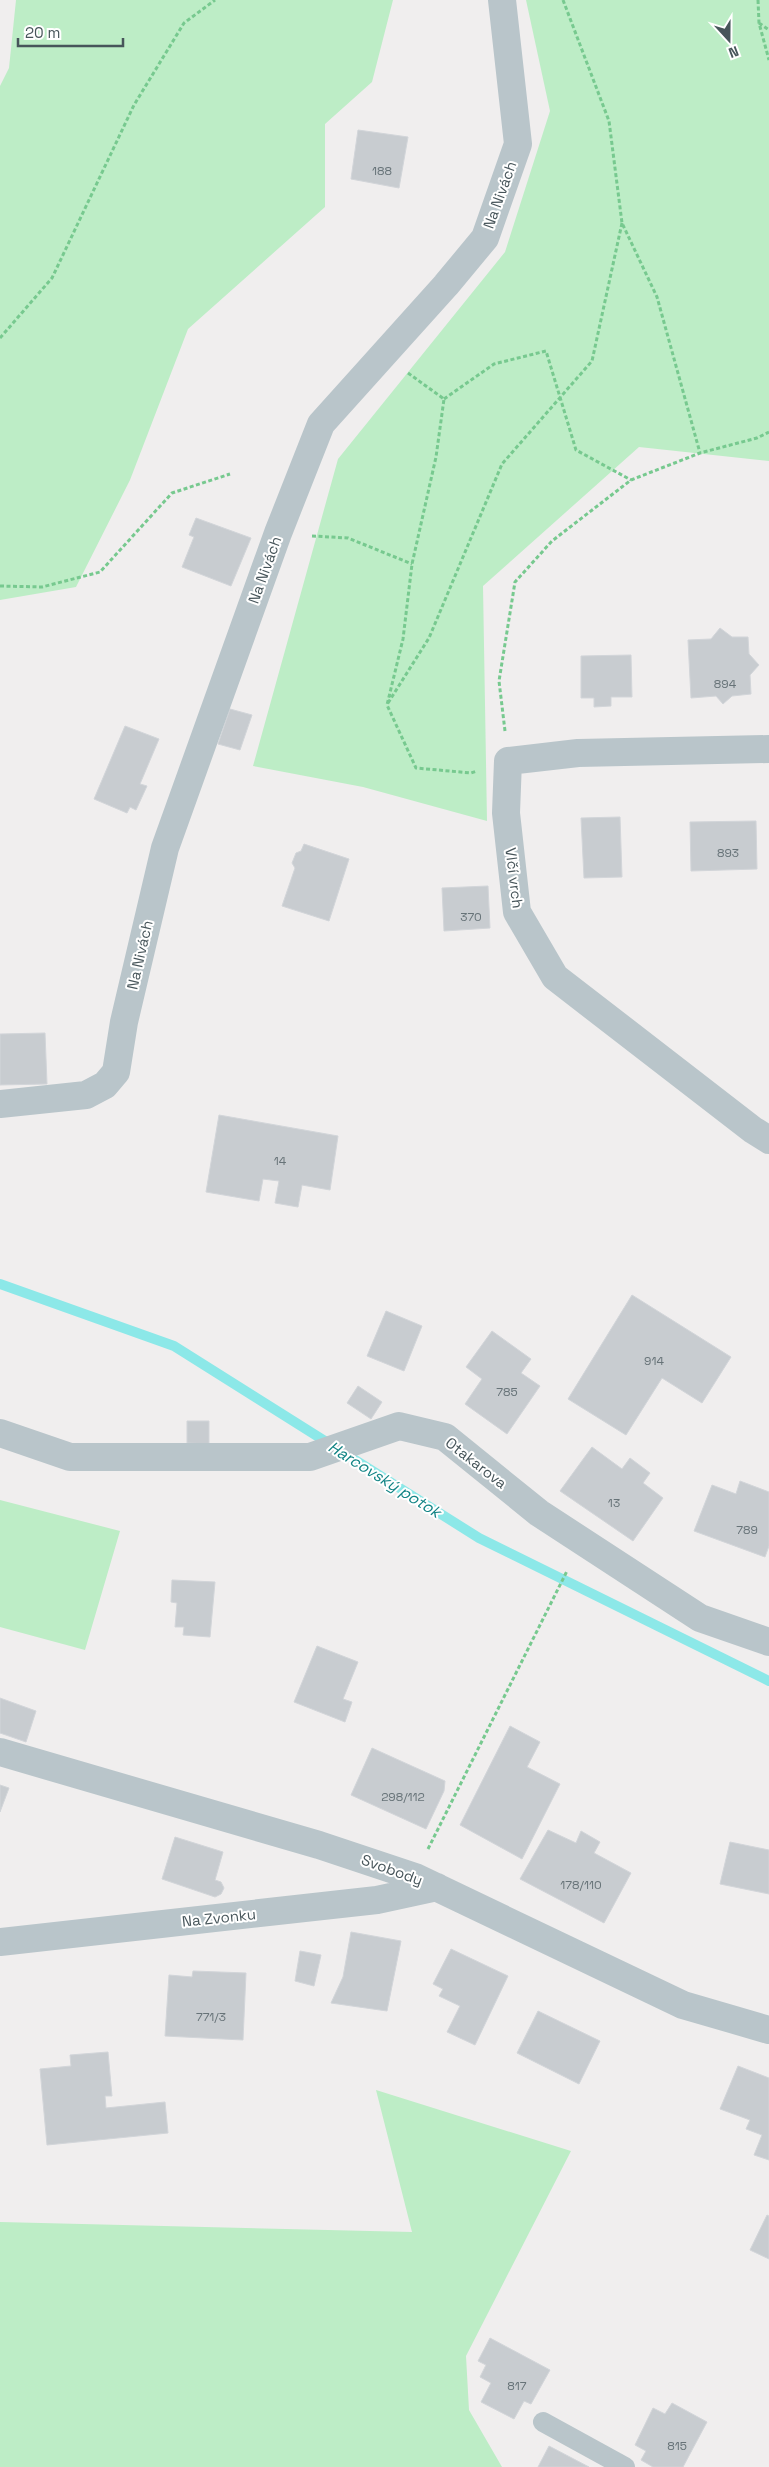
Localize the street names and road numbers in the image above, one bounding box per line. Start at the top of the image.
street label: Na Nivách [479,158,521,231]
street label: Na Nivách [244,533,286,606]
street label: Vlčí vrch [501,846,528,909]
street label: Na Nivách [122,918,157,991]
street label: Otakarova [442,1433,511,1493]
street label: Svobody [359,1850,425,1889]
street label: Na Zvonku [181,1904,257,1931]

